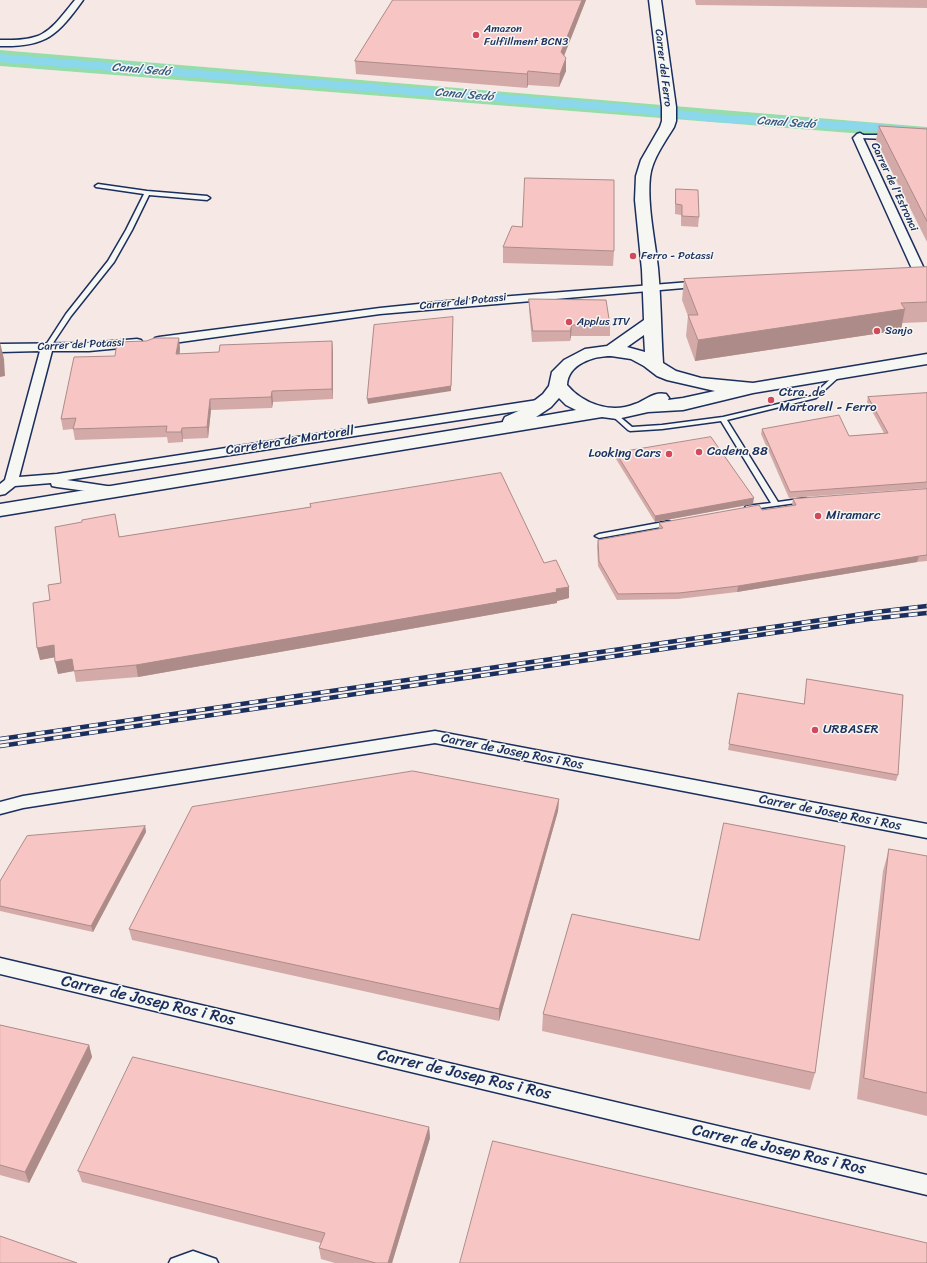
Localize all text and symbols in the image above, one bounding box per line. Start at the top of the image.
place label: Amazon Fulfillment BCN3 [484,22,568,48]
street label: Carrer del Ferro [652,28,674,108]
marker: Amazon Fulfillment BCN3 [471,30,481,40]
water label: Canal Sedó [111,60,171,80]
water label: Canal Sedó [434,85,494,105]
water label: Canal Sedó [756,114,816,132]
street label: Carrer de l'Estronci [868,141,920,233]
place label: Ferro - Potassi [641,249,713,263]
marker: Ferro - Potassi [628,251,638,261]
street label: Carrer del Potassi [419,291,507,313]
place label: Applus ITV [577,315,630,329]
marker: Applus ITV [564,317,574,327]
place label: Sanjo [885,324,913,338]
marker: Sanjo [872,326,882,336]
street label: Carrer del Potassi [37,336,125,354]
place label: Ctra. de Martorell - Ferro [779,385,877,416]
marker: Ctra. de Martorell - Ferro [766,395,776,405]
street label: Carretera de Martorell [225,423,355,459]
place label: Cadena 88 [707,444,768,460]
place label: Looking Cars [588,446,661,462]
marker: Cadena 88 [694,447,704,457]
marker: Looking Cars [664,449,674,459]
place label: Miramarc [826,508,880,524]
marker: Miramarc [813,511,823,521]
place label: URBASER [823,722,878,738]
marker: URBASER [810,725,820,735]
street label: Carrer de Josep Ros i Ros [440,731,584,773]
street label: Carrer de Josep Ros i Ros [758,792,902,834]
street label: Carrer de Josep Ros i Ros [59,972,237,1030]
street label: Carrer de Josep Ros i Ros [375,1046,553,1104]
street label: Carrer de Josep Ros i Ros [690,1121,868,1179]

